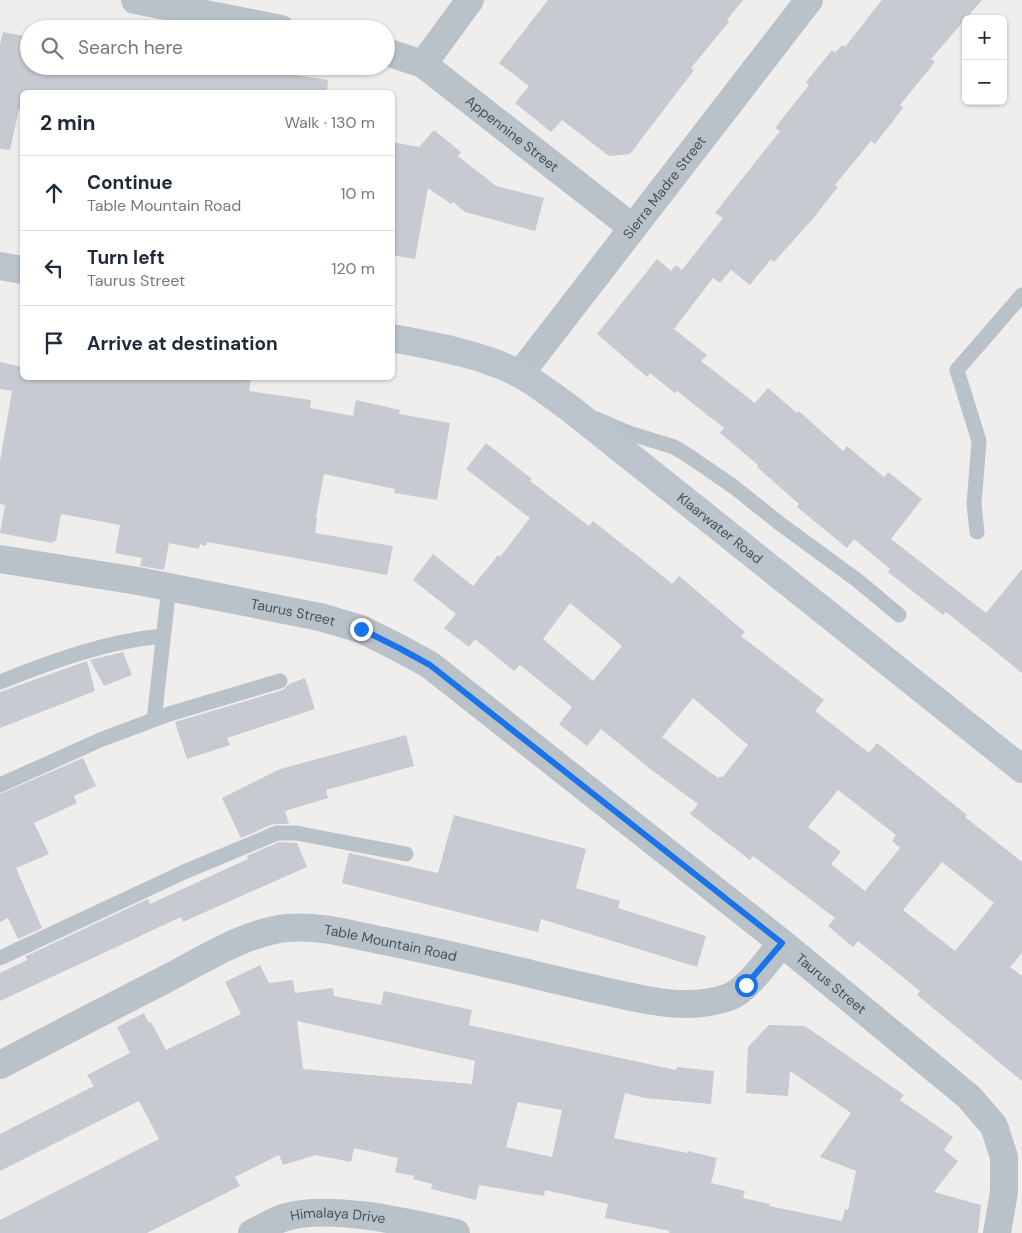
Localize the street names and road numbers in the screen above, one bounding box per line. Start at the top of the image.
street label: Appennine Street [462,92,562,176]
street label: Sierra Madre Street [619,132,710,242]
street label: Klaarwater Road [674,488,766,568]
street label: Taurus Street [249,595,338,630]
street label: Table Mountain Road [323,920,459,965]
street label: Taurus Street [792,949,870,1018]
street label: Himalaya Drive [289,1204,387,1227]

